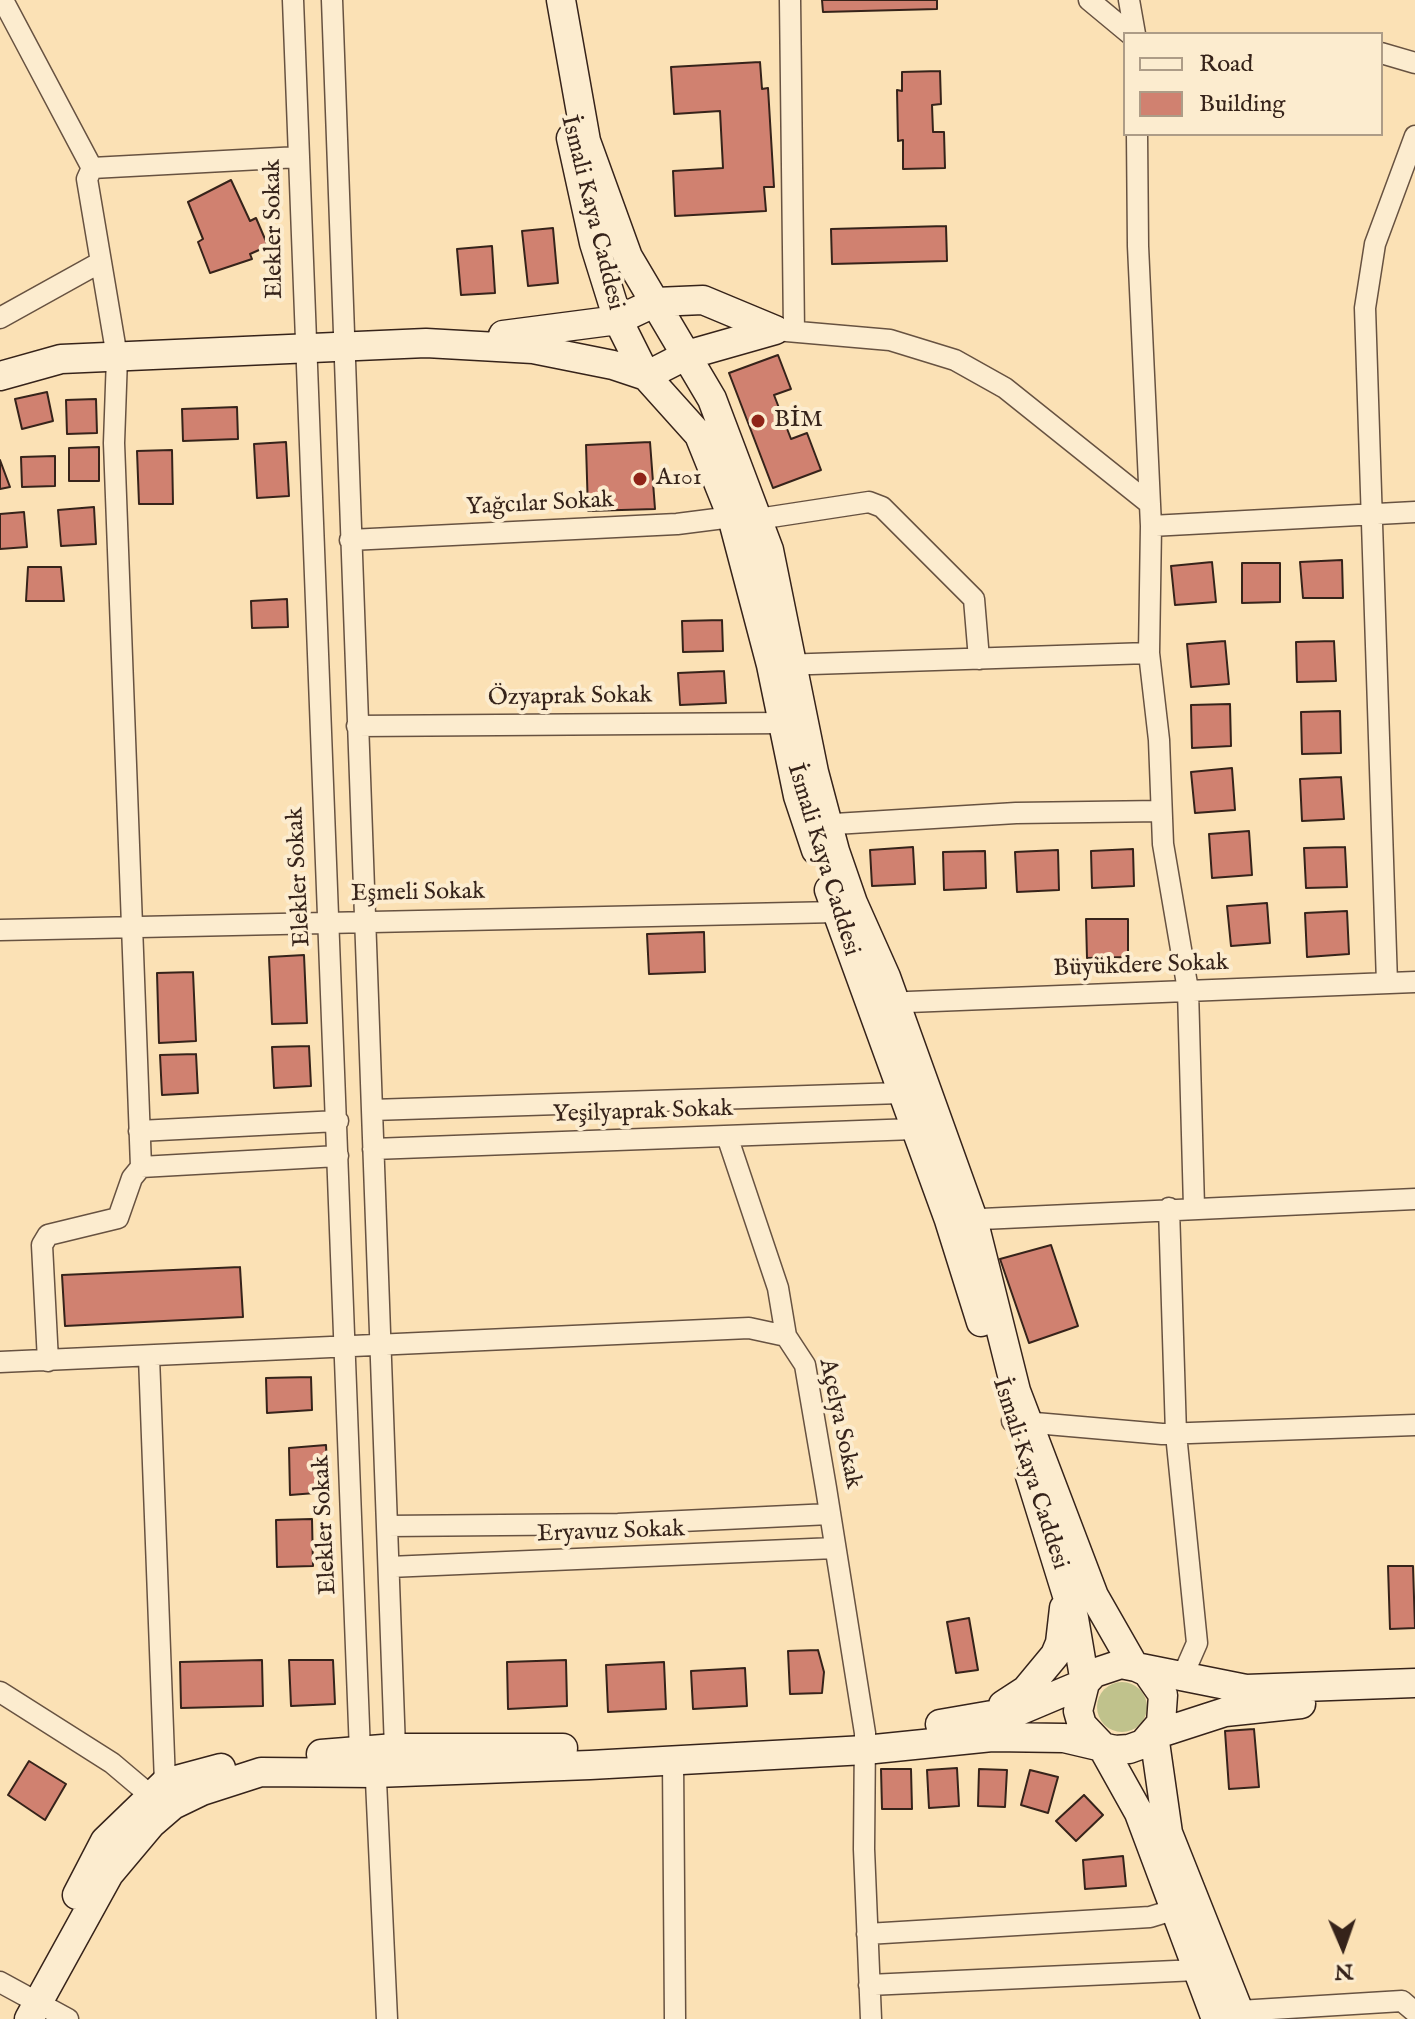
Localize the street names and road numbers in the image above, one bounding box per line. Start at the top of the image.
street label: İsmali Kaya Caddesi [553,113,629,313]
street label: Elekler Sokak [259,159,291,299]
street label: Yağcılar Sokak [465,487,615,523]
street label: Özyaprak Sokak [488,682,652,714]
street label: İsmali Kaya Caddesi [779,760,865,960]
street label: Elekler Sokak [282,807,318,947]
street label: Eşmeli Sokak [351,878,485,910]
street label: Büyükdere Sokak [1053,950,1229,984]
street label: Yeşilyaprak Sokak [552,1095,734,1131]
street label: Açelya Sokak [811,1356,867,1492]
street label: İsmali Kaya Caddesi [984,1375,1074,1573]
street label: Elekler Sokak [308,1455,344,1595]
street label: Eryavuz Sokak [537,1516,685,1550]

